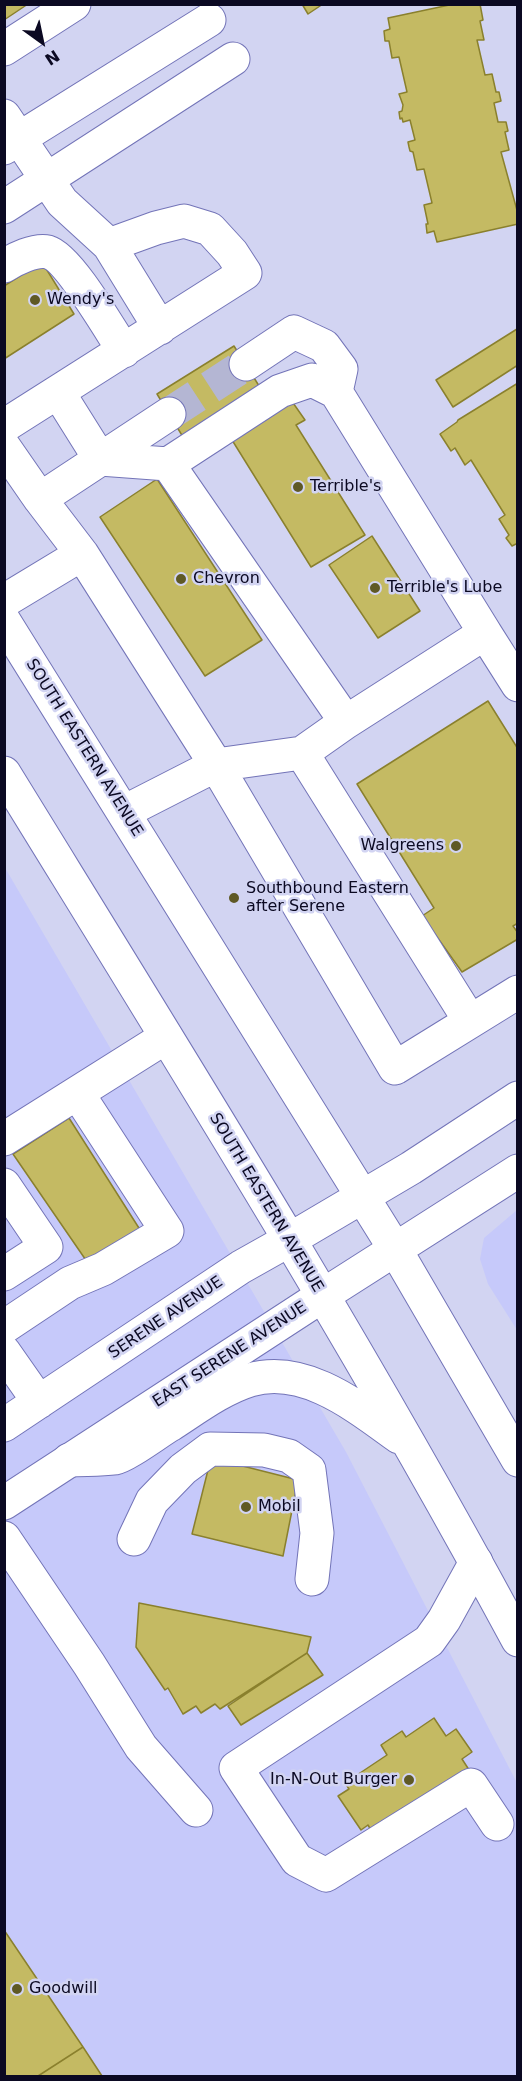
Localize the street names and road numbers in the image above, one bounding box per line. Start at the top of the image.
street label: SOUTH EASTERN AVENUE [21,656,147,840]
street label: SOUTH EASTERN AVENUE [205,1110,327,1296]
street label: SERENE AVENUE [105,1273,227,1363]
street label: EAST SERENE AVENUE [150,1298,310,1412]

